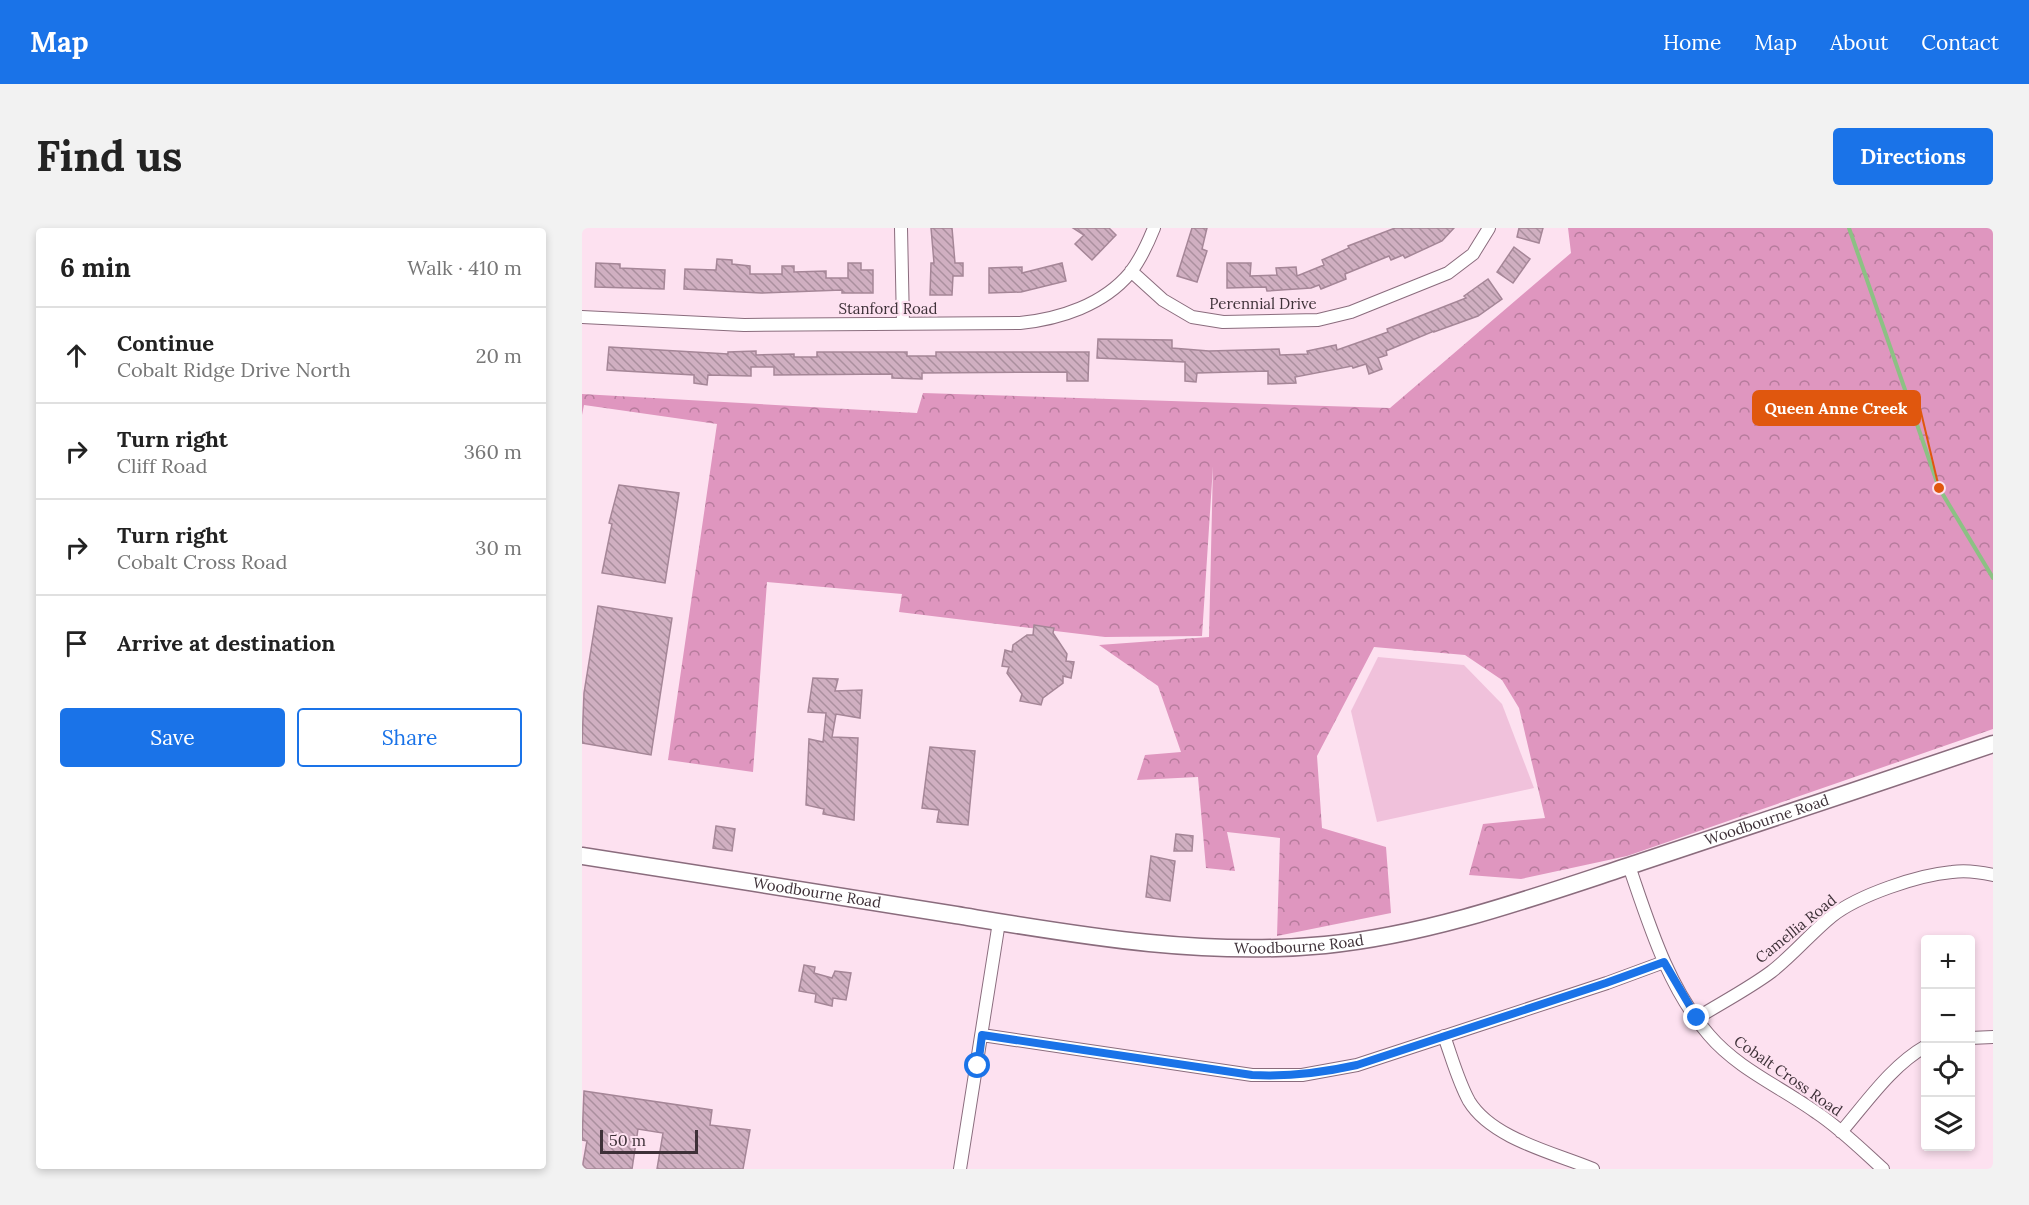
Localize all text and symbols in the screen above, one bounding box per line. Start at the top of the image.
text: Map [30,24,89,60]
text: Home [1663,29,1721,56]
text: Map [1754,29,1797,56]
text: About [1830,29,1888,56]
text: Contact [1921,29,1999,56]
button: Directions [1833,128,1993,185]
text: Find us [36,129,182,183]
text: 6 min [60,251,131,284]
text: Walk · 410 m [407,255,522,280]
street label: Perennial Drive [1209,294,1317,313]
street label: Stanford Road [839,299,938,318]
text: Continue [117,329,214,357]
icon: ahead [60,339,93,372]
text: 20 m [476,343,522,368]
text: Cobalt Ridge Drive North [117,357,351,382]
callout: Queen Anne Creek [1753,391,1920,425]
text: Queen Anne Creek [1765,398,1908,418]
text: Turn right [117,425,228,453]
icon: right [60,435,93,468]
text: 360 m [464,439,522,464]
text: Cliff Road [117,453,207,478]
text: Turn right [117,521,228,549]
icon: right [60,531,93,564]
text: 30 m [475,535,522,560]
text: Cobalt Cross Road [117,549,287,574]
icon: arrive [60,627,93,660]
text: Arrive at destination [117,629,335,657]
button: Save [60,708,285,767]
button: Share [297,708,522,767]
street label: Woodbourne Road [1702,790,1831,849]
street label: Woodbourne Road [752,873,883,912]
street label: Camellia Road [1751,890,1840,967]
street label: Woodbourne Road [1234,930,1365,957]
map controls [1921,935,1975,1151]
button: + [1921,935,1975,989]
button: − [1921,989,1975,1043]
route end [1683,1004,1709,1030]
street label: Cobalt Cross Road [1730,1031,1846,1120]
button: locate [1921,1043,1975,1097]
route start [964,1052,990,1078]
button: layers [1921,1097,1975,1151]
scale bar [600,1127,698,1154]
text: 50 m [609,1130,646,1150]

